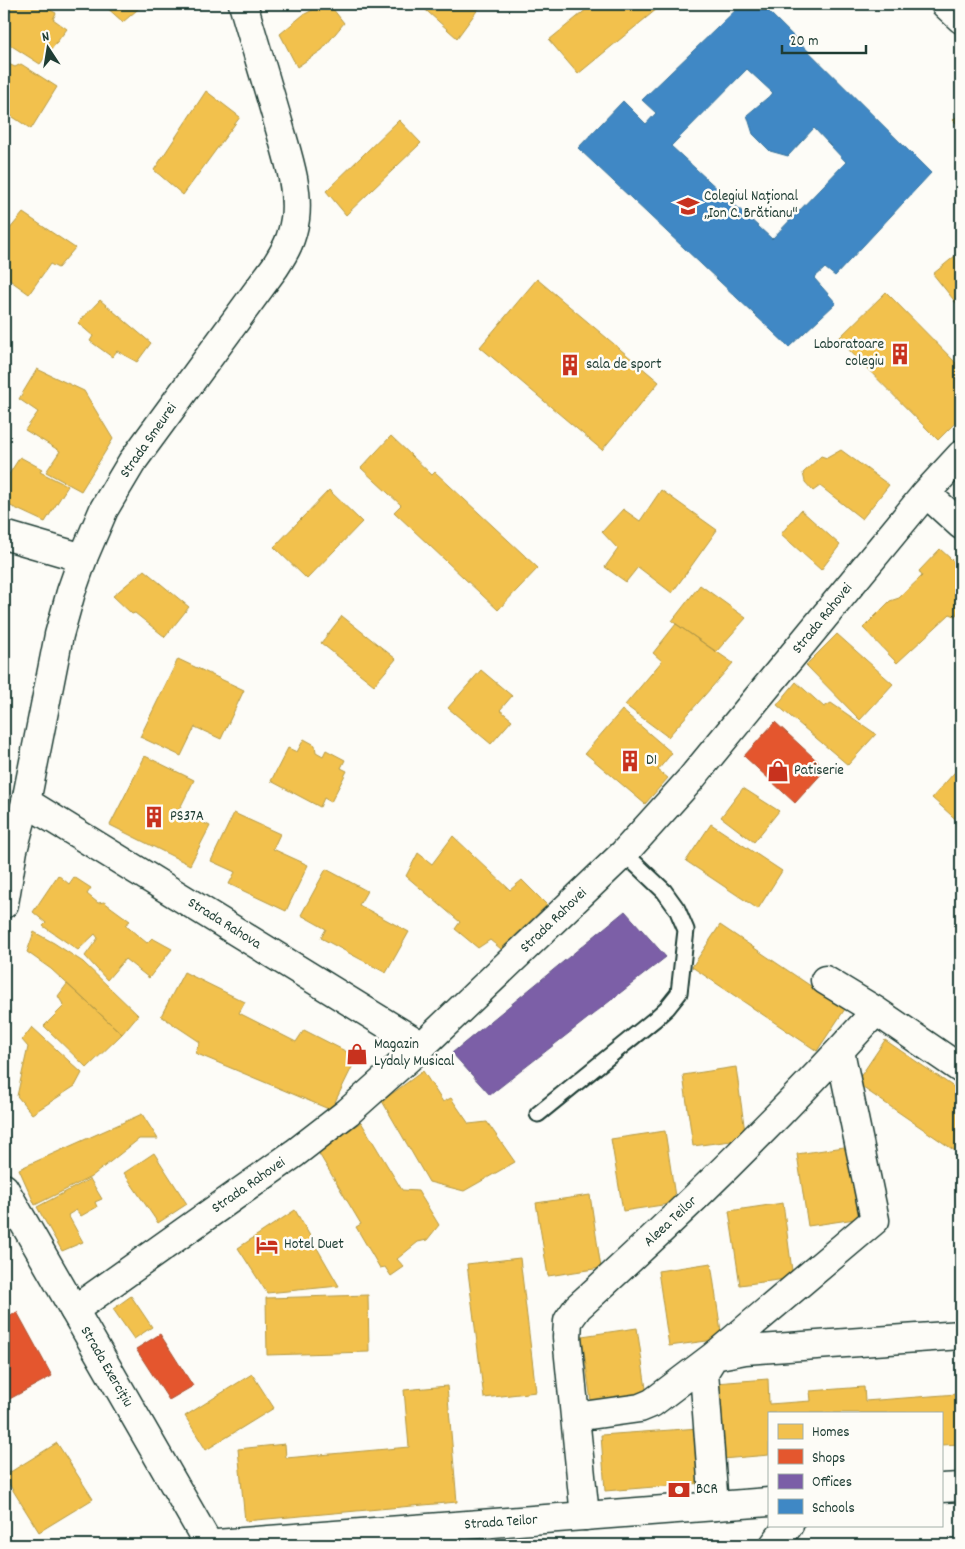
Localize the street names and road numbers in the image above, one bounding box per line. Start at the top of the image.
street label: Strada Smeurei [115,399,183,483]
street label: Strada Rahovei [787,579,859,659]
street label: Strada Rahovei [516,883,593,959]
street label: Strada Rahova [183,893,266,956]
street label: Strada Rahovei [208,1152,291,1220]
street label: Aleea Teilor [639,1191,703,1253]
street label: Strada Exercițiu [74,1322,138,1412]
street label: Strada Teilor [464,1509,539,1537]

